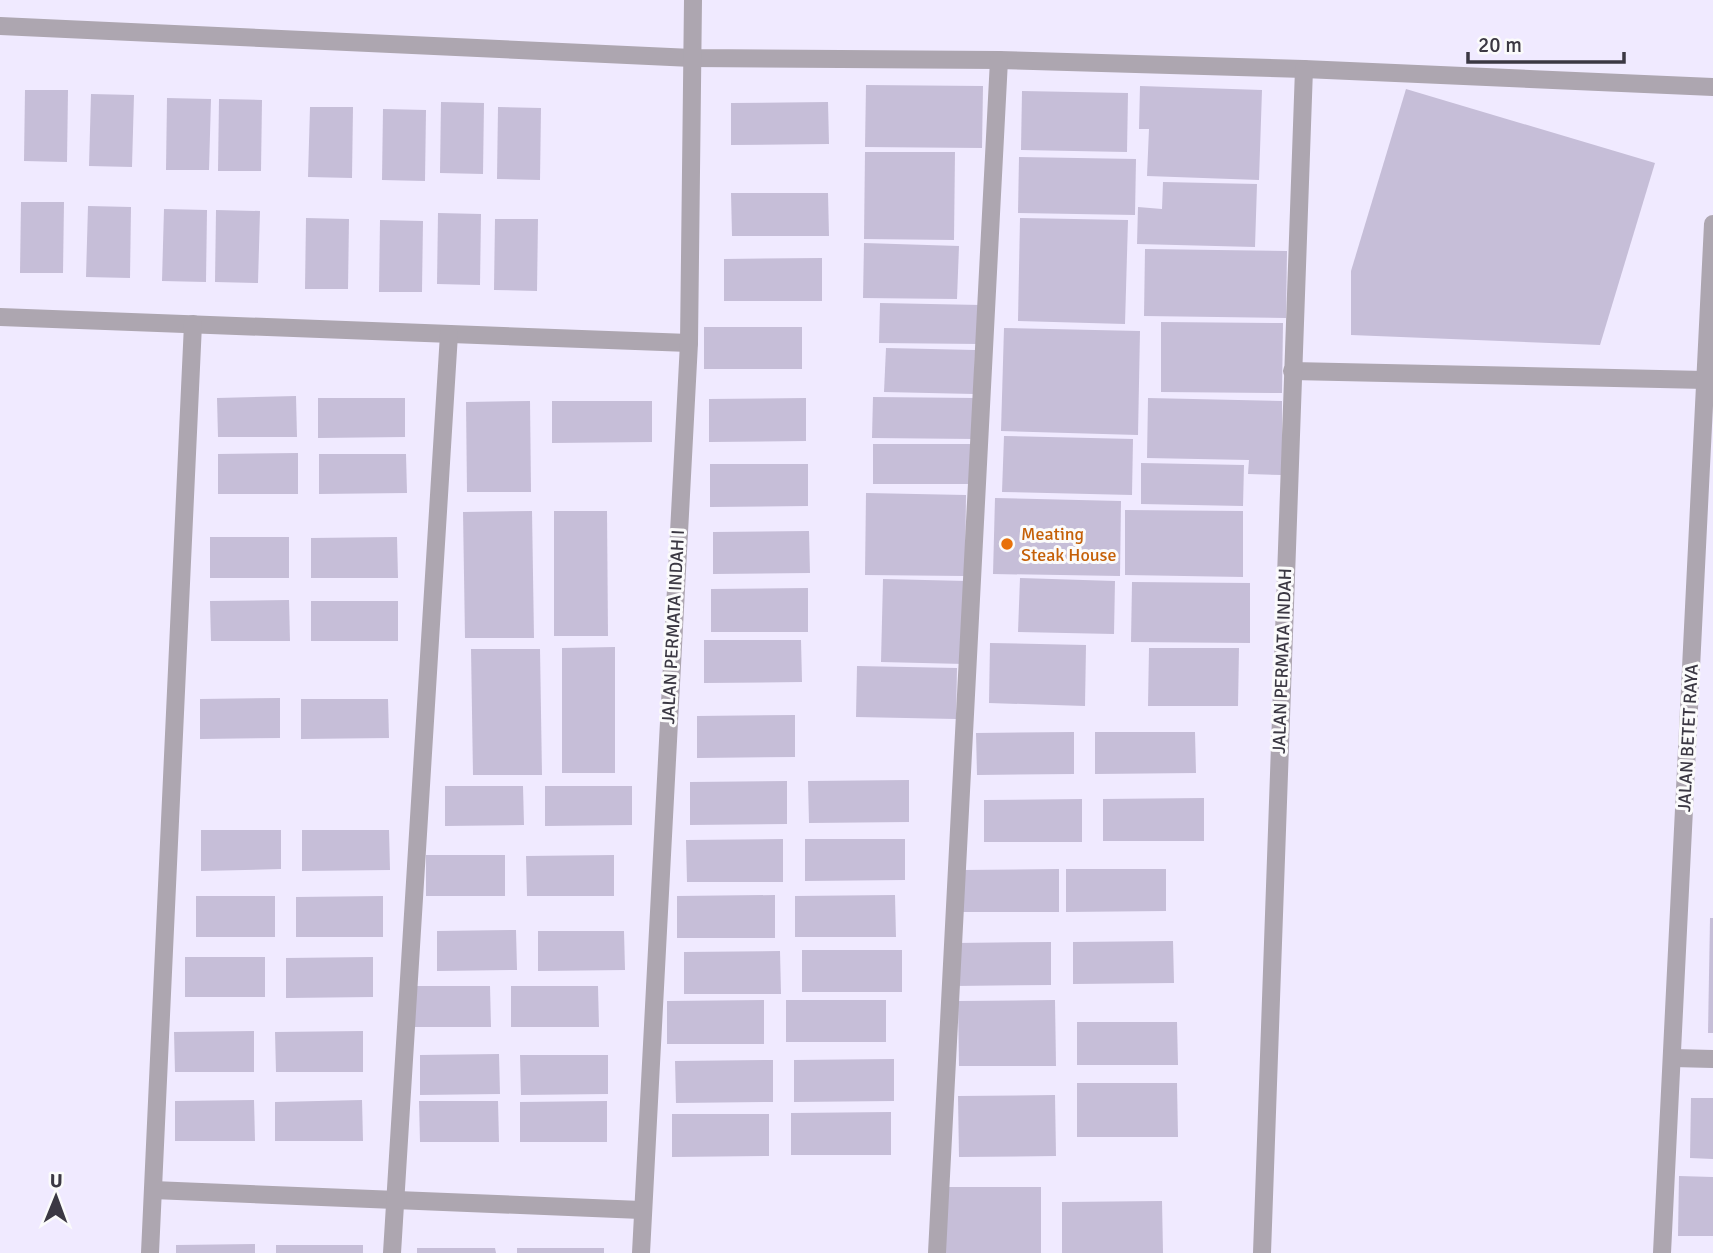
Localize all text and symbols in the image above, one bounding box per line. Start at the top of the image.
scale bar [1468,21,1624,65]
text: 20 m [1478,32,1522,58]
place label: Meating Steak House [1021,523,1117,566]
street label: JALAN PERMATA INDAH I [657,529,689,725]
marker: Meating Steak House [999,536,1015,552]
street label: JALAN PERMATA INDAH [1268,568,1296,754]
street label: JALAN BETET RAYA [1673,663,1703,813]
north arrow [21,1162,91,1232]
text: U [50,1169,63,1193]

